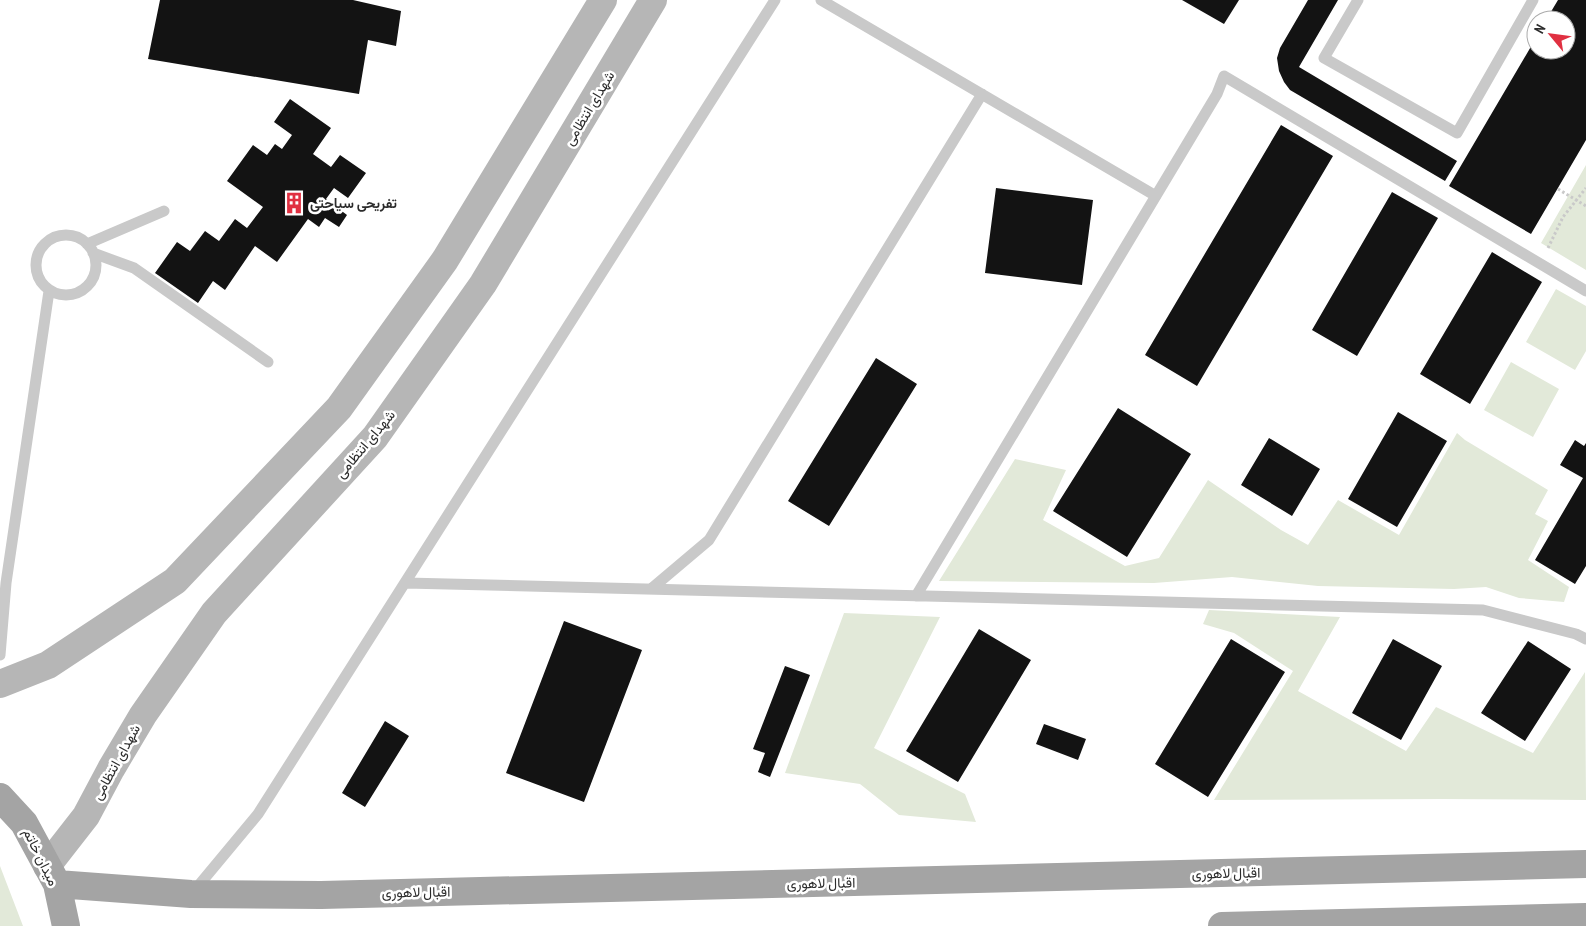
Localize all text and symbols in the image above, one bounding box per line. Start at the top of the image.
north arrow [1526,10,1576,60]
text: N [1530,21,1549,36]
street label: شهدای انتظامی [560,67,618,149]
building icon: تفریحی سیاحتی [281,190,307,216]
place label: تفریحی سیاحتی [310,194,398,212]
street label: شهدای انتظامی [331,406,399,482]
street label: شهدای انتظامی [88,721,144,803]
street label: میدان خاتم [19,825,63,889]
street label: اقبال لاهوری [1192,863,1261,884]
street label: اقبال لاهوری [787,873,856,894]
street label: اقبال لاهوری [382,882,451,903]

